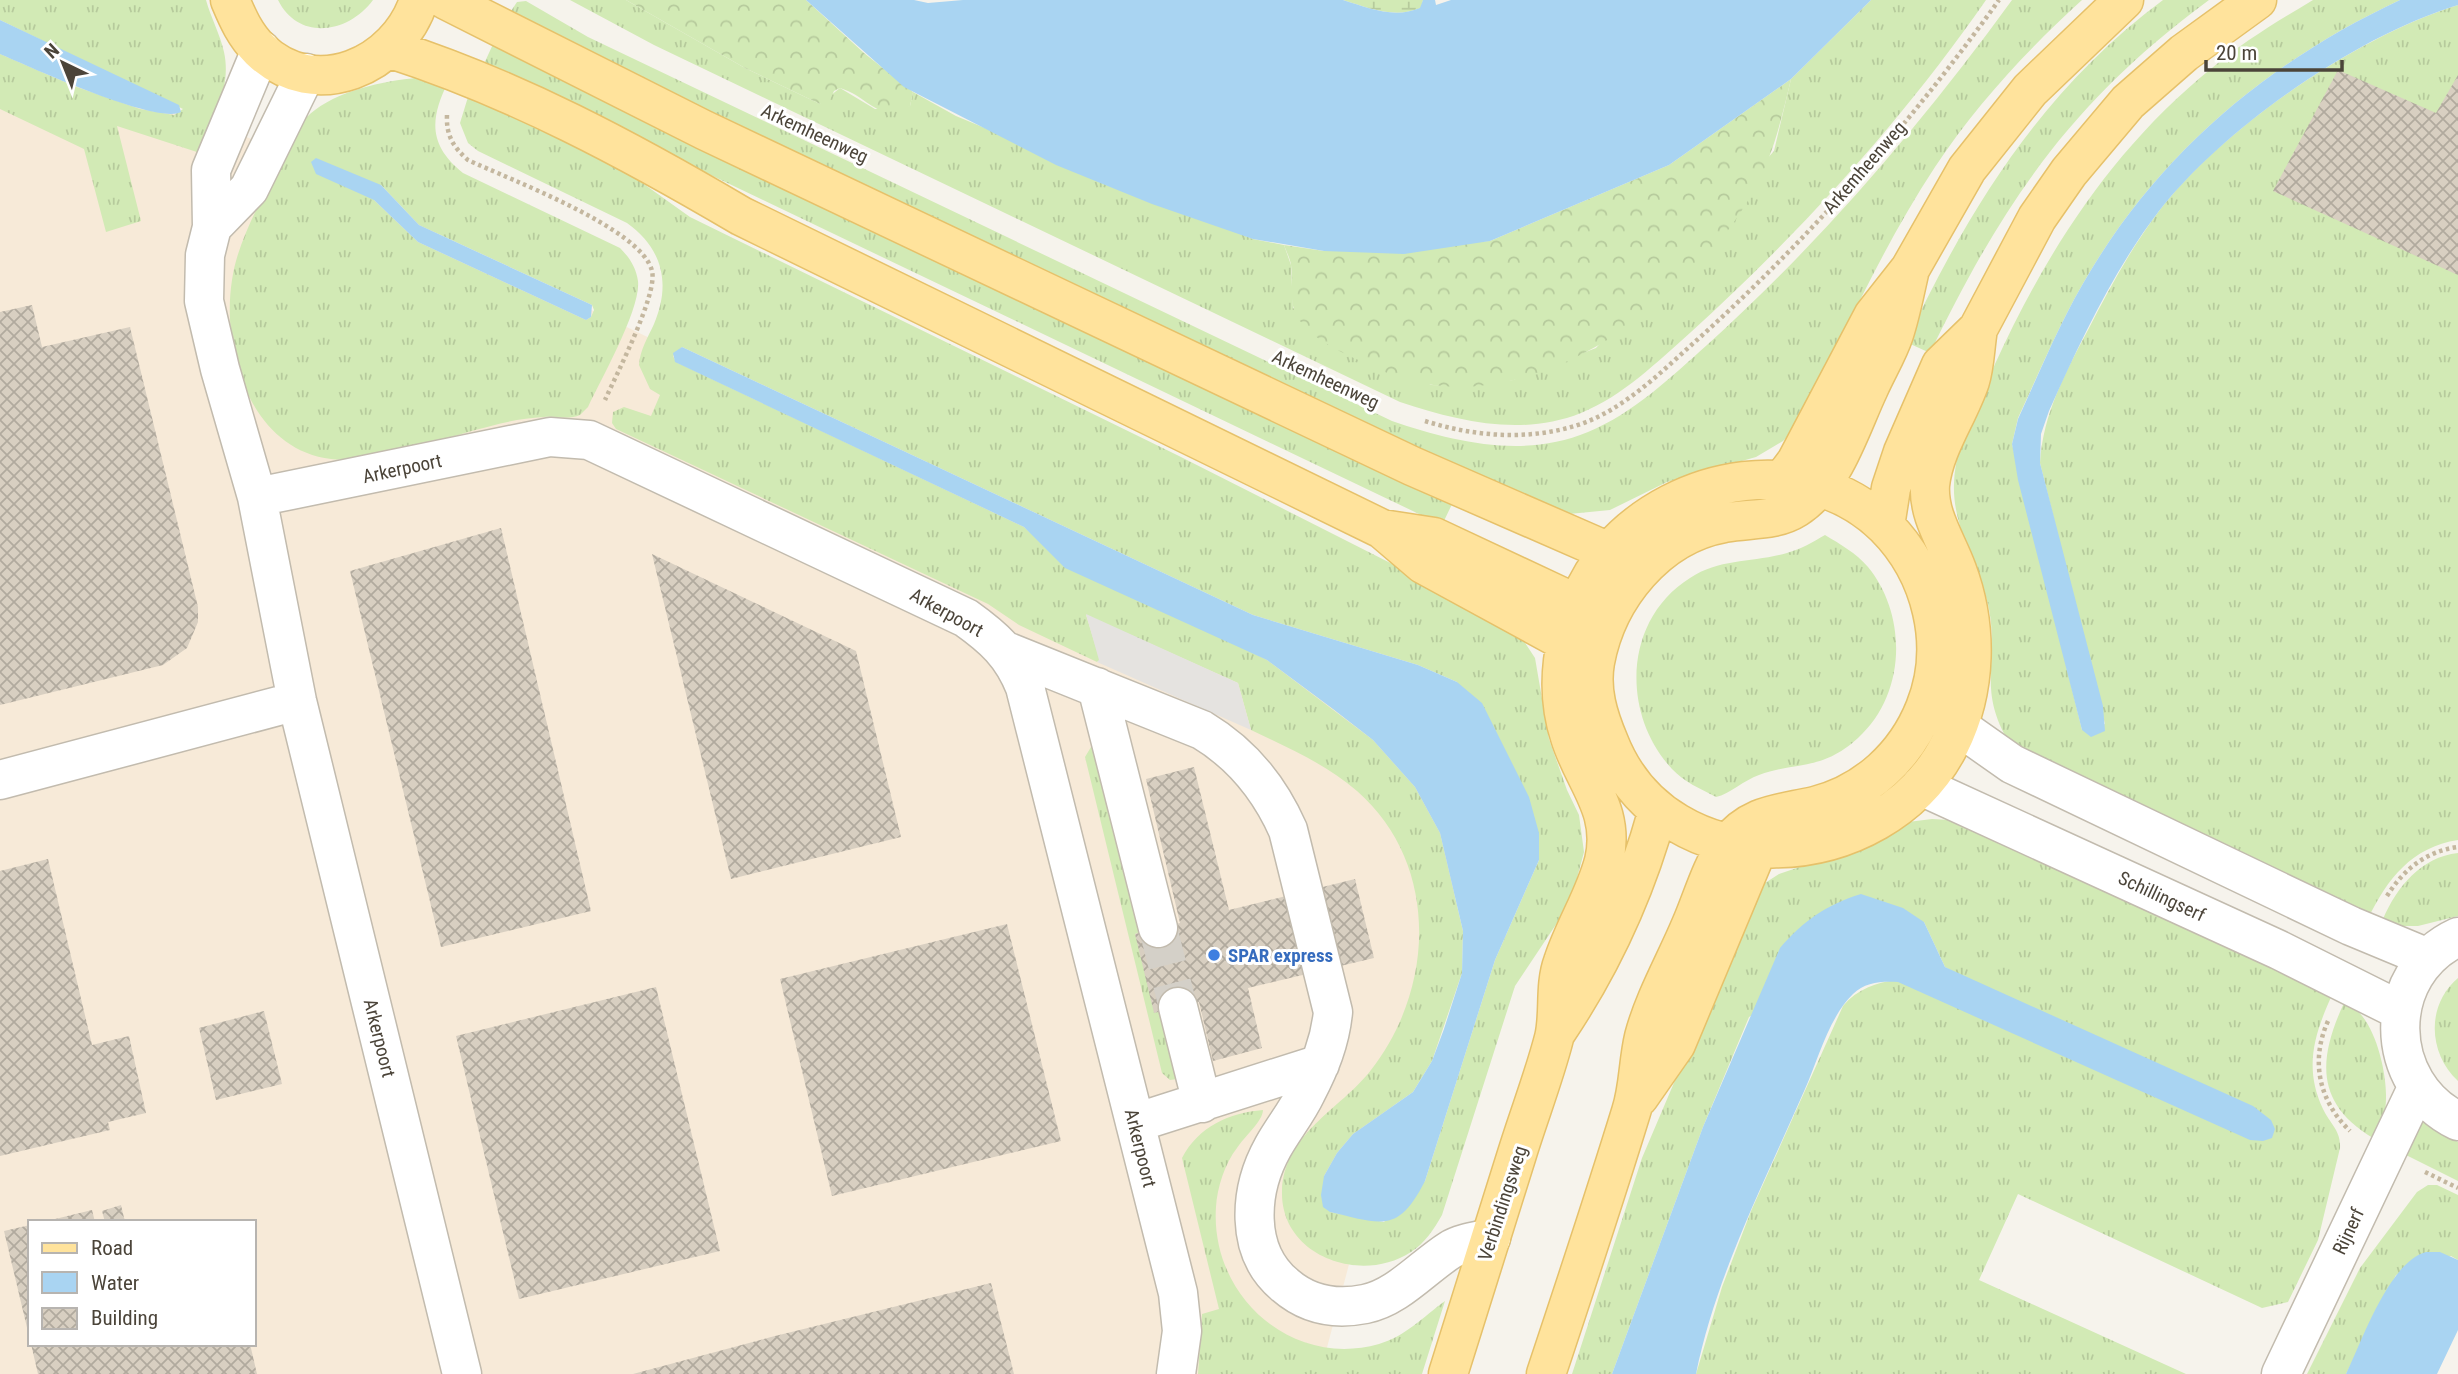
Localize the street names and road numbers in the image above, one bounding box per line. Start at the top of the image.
street label: Arkemheenweg [758,99,872,168]
street label: Arkemheenweg [1818,116,1911,218]
street label: Arkemheenweg [1269,345,1383,414]
street label: Arkerpoort [361,449,444,488]
street label: Arkerpoort [906,583,987,642]
street label: Schillingserf [2115,866,2209,927]
street label: Arkerpoort [359,996,400,1080]
street label: Arkerpoort [1120,1106,1161,1190]
street label: Verbindingsweg [1473,1143,1532,1264]
street label: Rijnerf [2328,1204,2369,1258]

